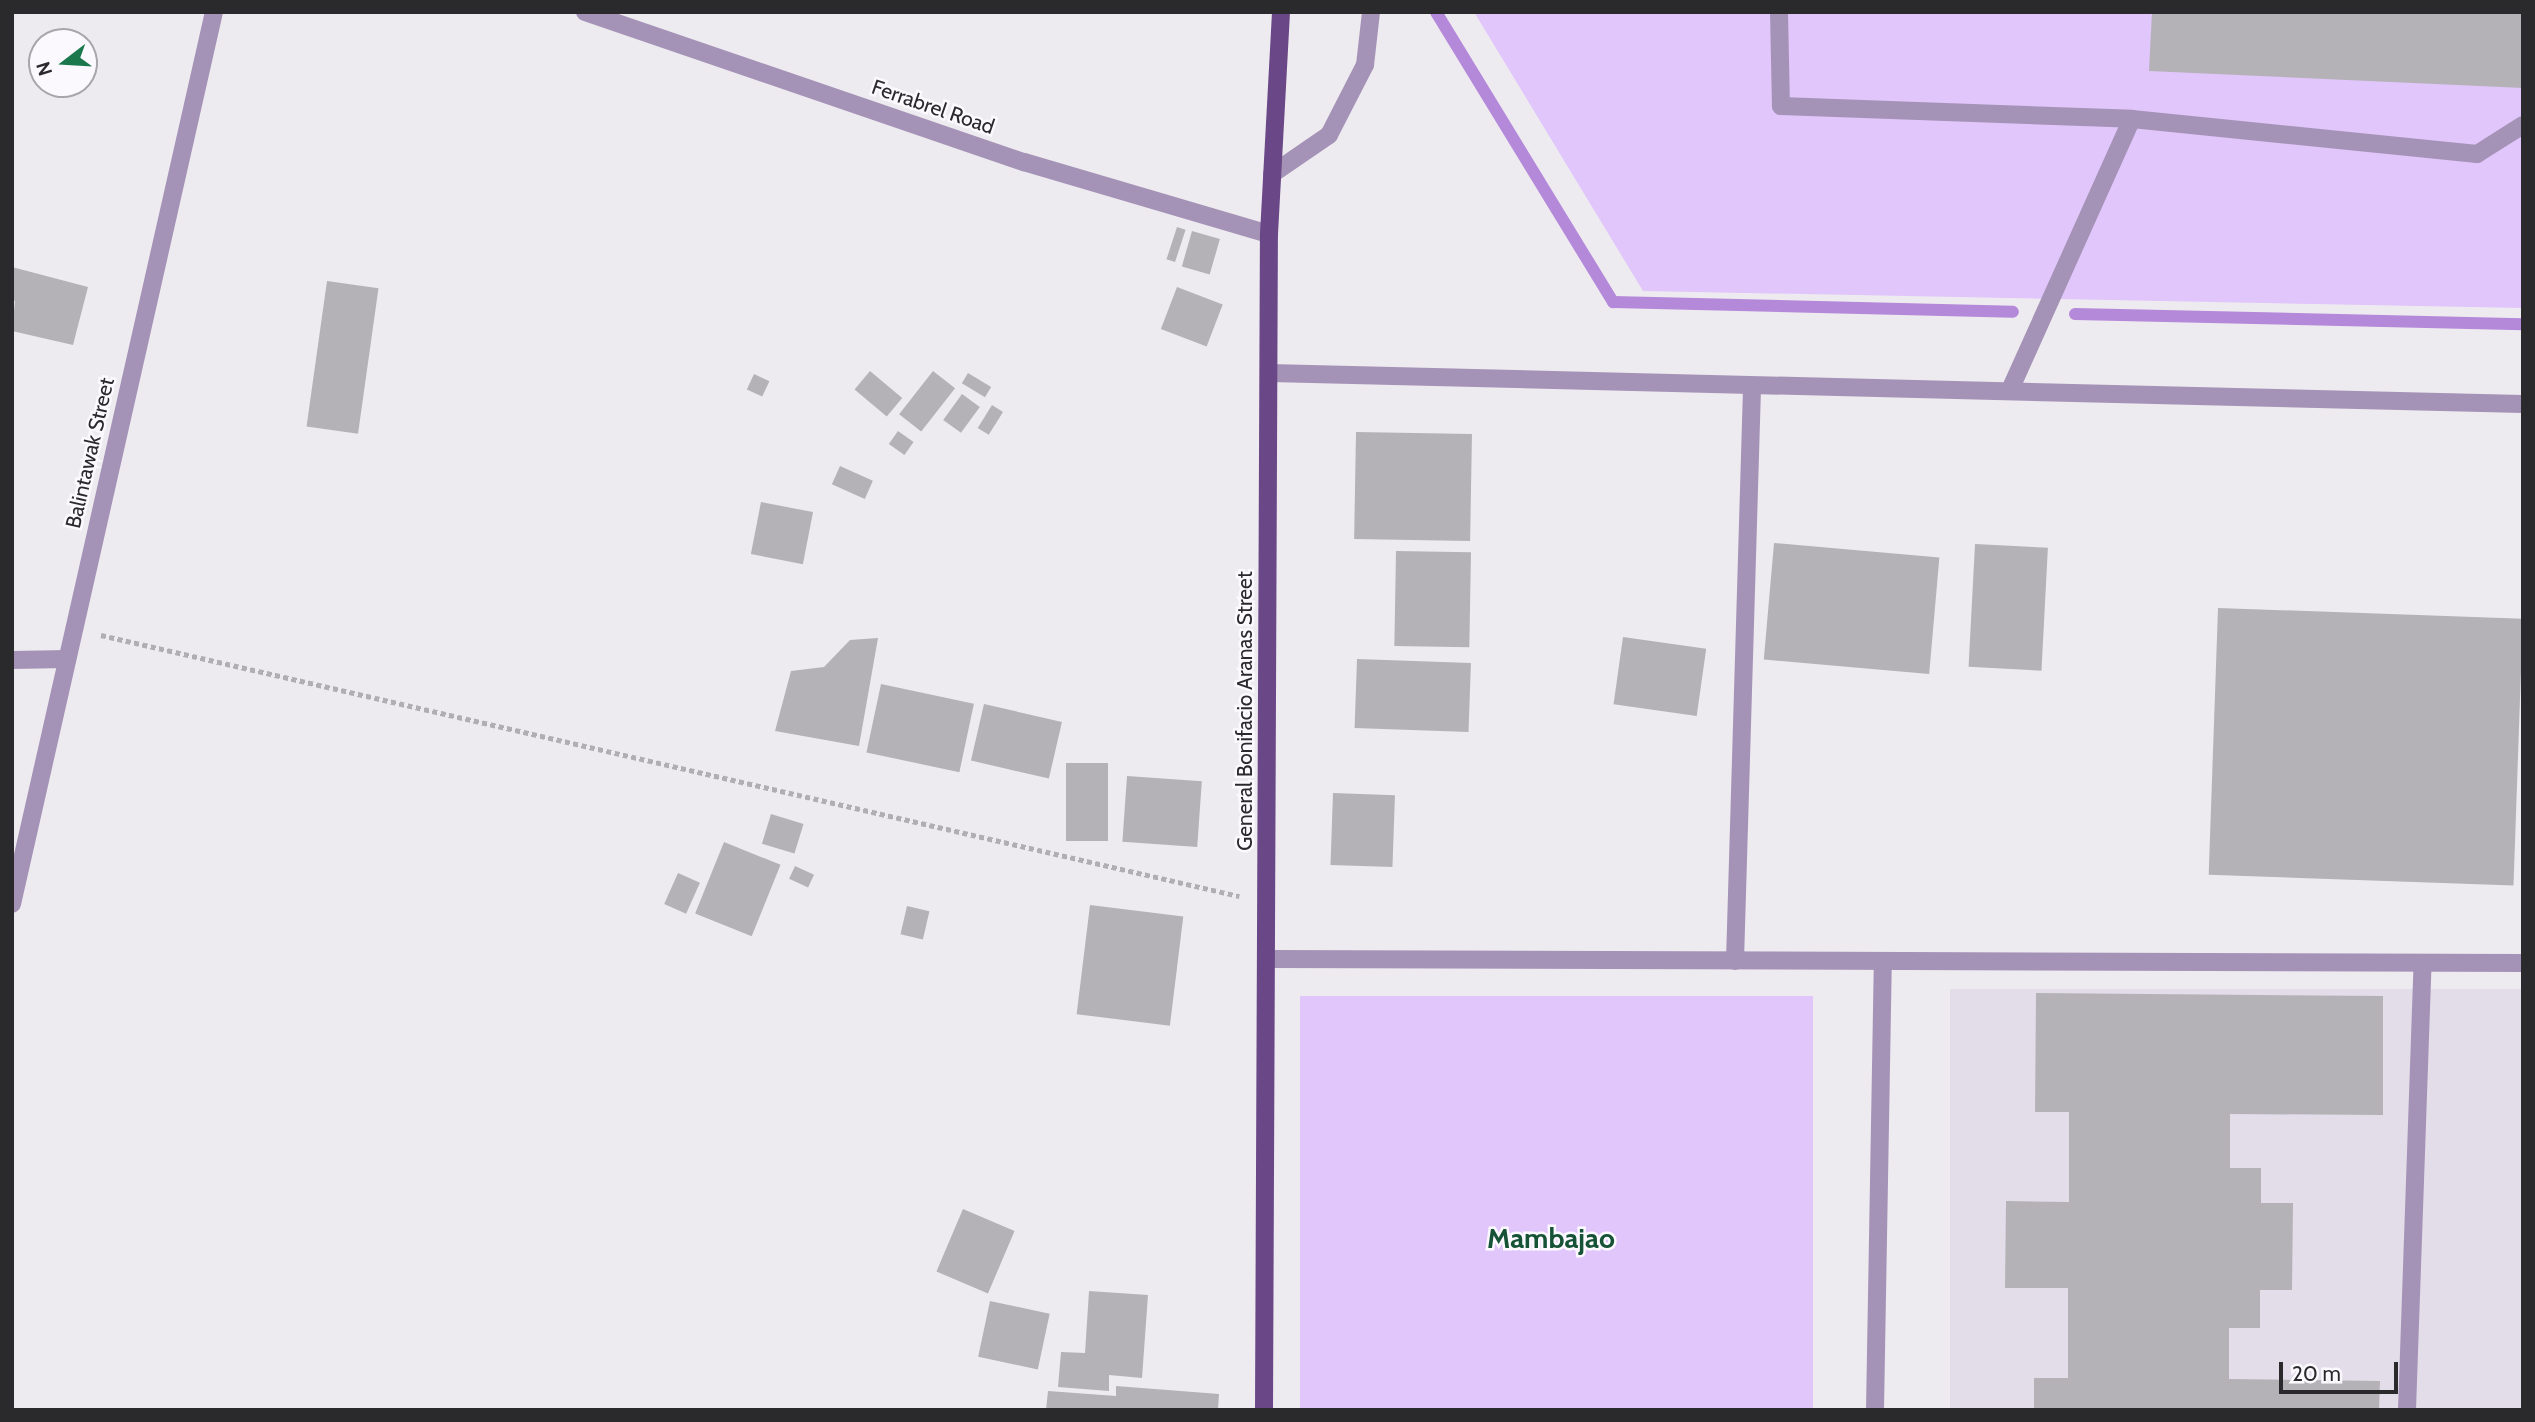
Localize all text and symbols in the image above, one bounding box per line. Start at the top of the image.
north arrow [28,28,98,98]
text: N [31,59,57,78]
street label: Ferrabrel Road [868,74,998,140]
street label: Balintawak Street [60,375,120,531]
street label: General Bonifacio Aranas Street [1232,571,1258,851]
district label: Mambajao [1487,1221,1615,1255]
scale bar [2283,1348,2402,1392]
text: 20 m [2292,1361,2341,1386]

